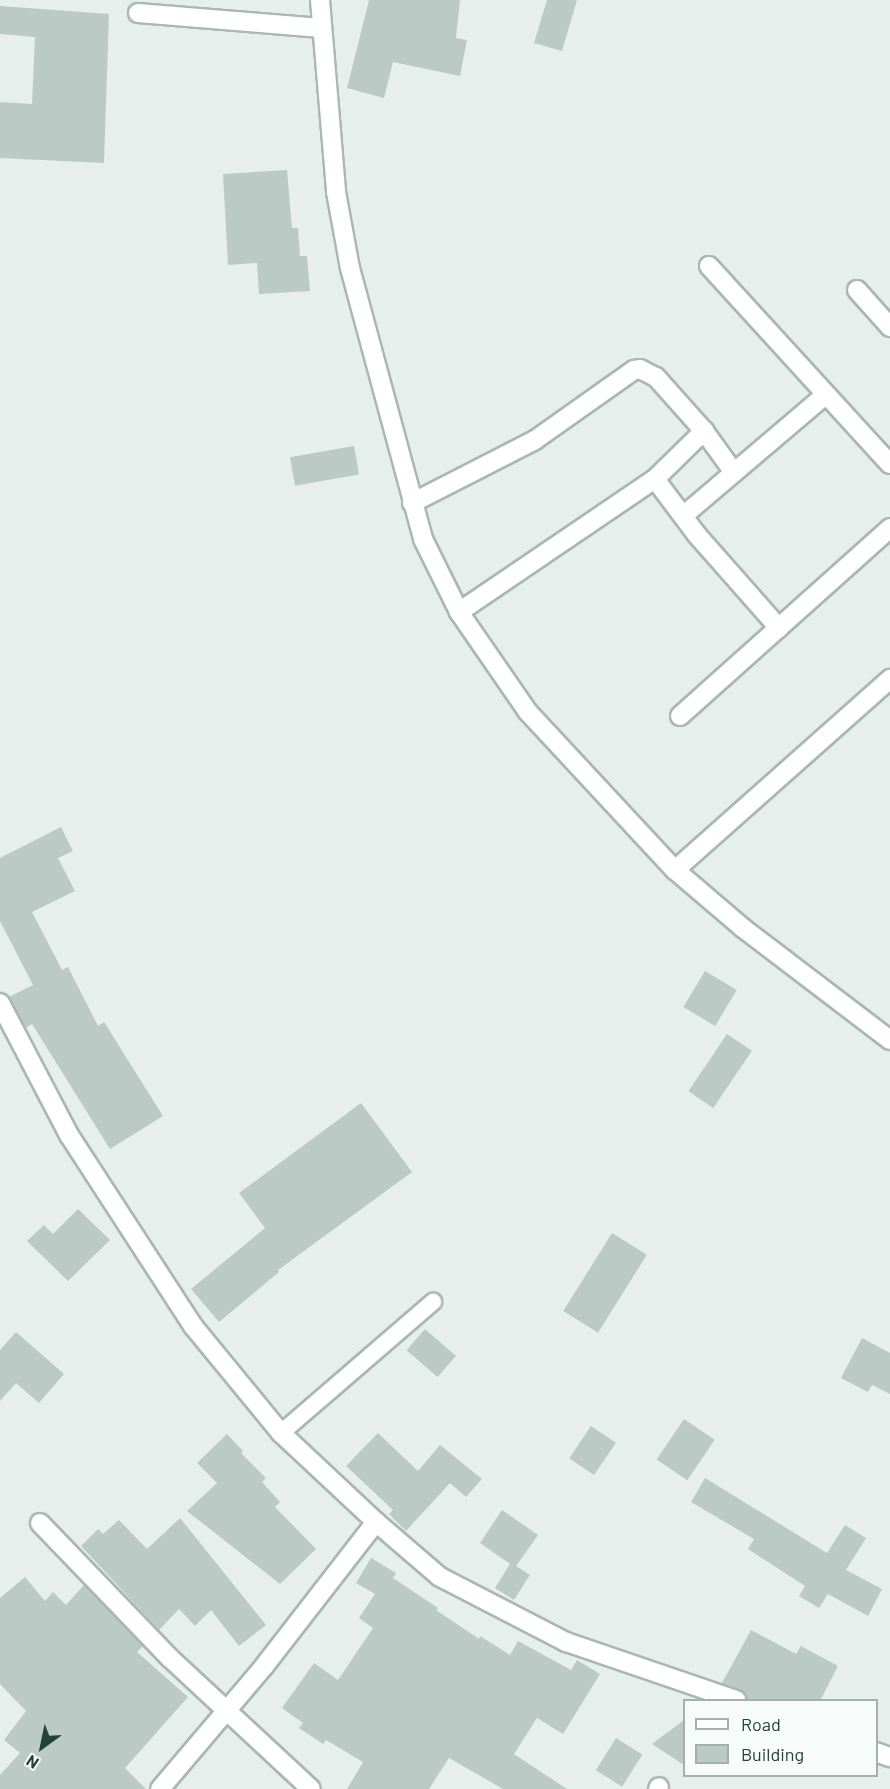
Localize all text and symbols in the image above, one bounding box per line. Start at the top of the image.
legend [683,1699,878,1777]
text: Road [741,1713,781,1735]
north arrow [12,1717,72,1777]
text: Building [741,1743,804,1765]
text: N [22,1752,42,1773]

